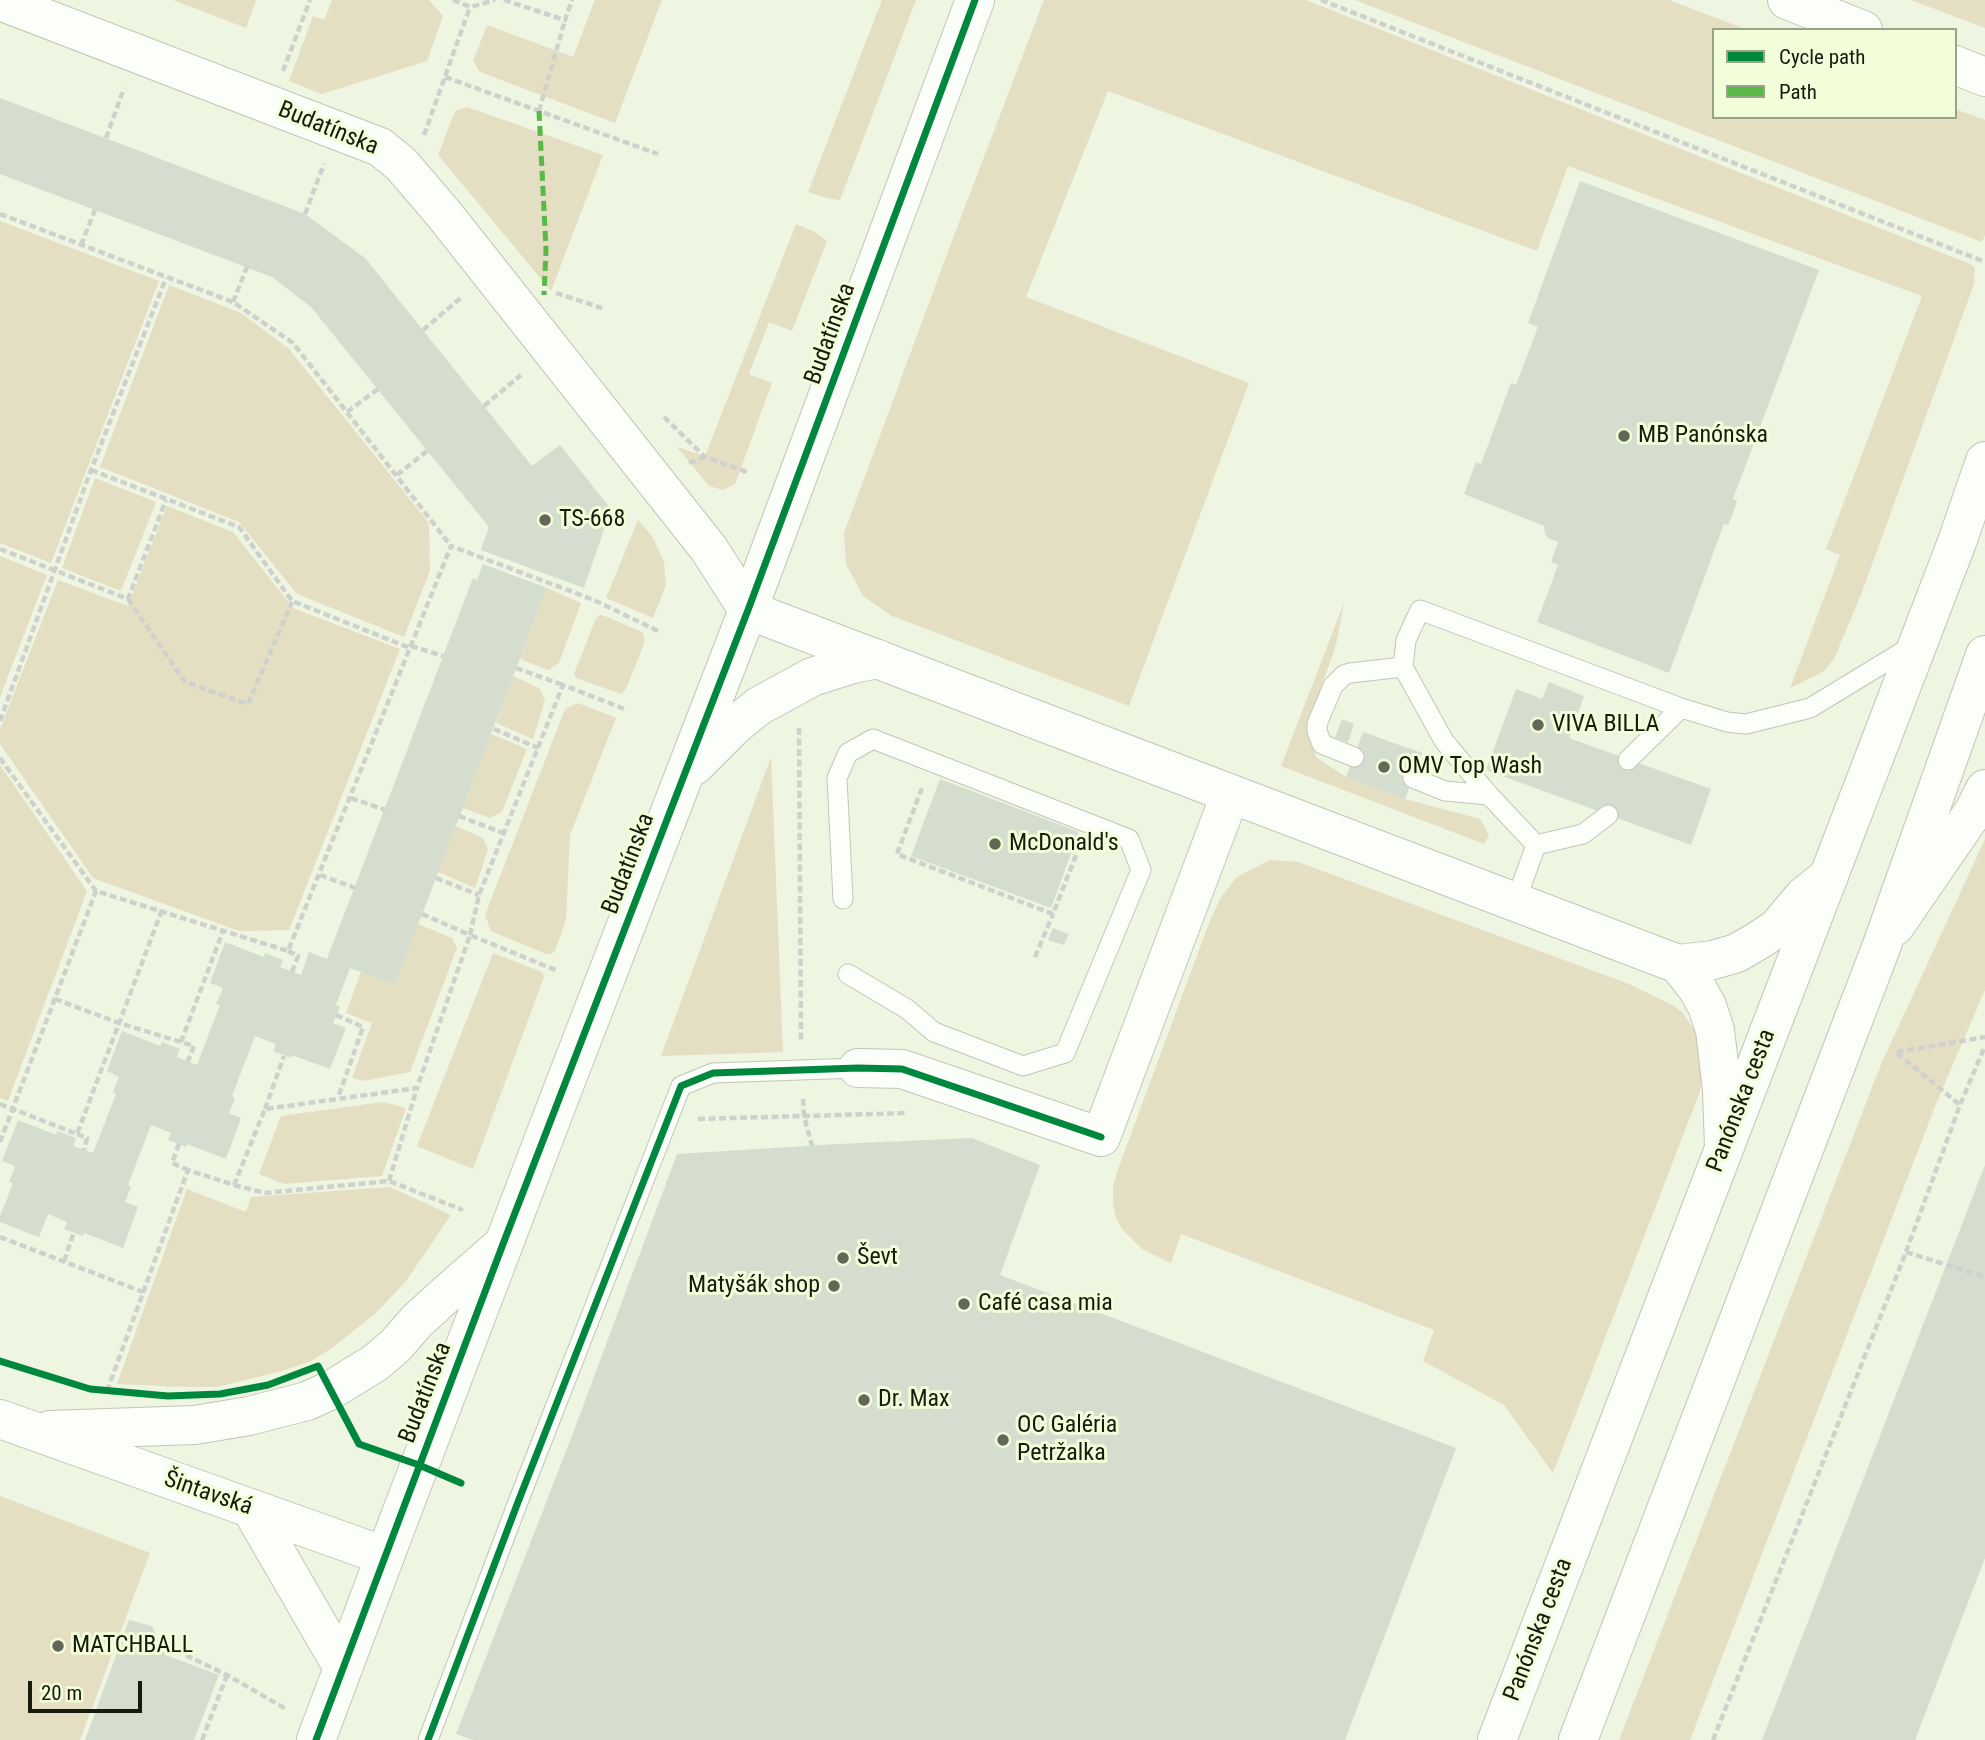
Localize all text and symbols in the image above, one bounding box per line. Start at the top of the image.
legend [1712,28,1957,119]
text: Cycle path [1779,45,1865,69]
text: Path [1779,80,1817,104]
street label: Budatínska [274,96,382,162]
street label: Budatínska [799,279,863,389]
place label: MB Panónska [1638,422,1768,450]
marker: MB Panónska [1616,428,1632,444]
place label: TS-668 [559,506,625,534]
marker: TS-668 [537,512,553,528]
place label: VIVA BILLA [1552,711,1659,739]
marker: VIVA BILLA [1530,717,1546,733]
place label: OMV Top Wash [1398,753,1542,781]
marker: OMV Top Wash [1376,759,1392,775]
street label: Budatínska [597,809,661,919]
place label: McDonald's [1009,830,1119,858]
marker: McDonald's [987,836,1003,852]
street label: Panónska cesta [1702,1026,1782,1176]
place label: Ševt [857,1244,898,1272]
marker: Ševt [835,1250,851,1266]
place label: Matyšák shop [688,1272,820,1300]
marker: Matyšák shop [826,1278,842,1294]
place label: Café casa mia [978,1290,1113,1318]
marker: Café casa mia [956,1296,972,1312]
street label: Budatínska [394,1338,458,1448]
place label: Dr. Max [878,1386,950,1414]
marker: Dr. Max [856,1392,872,1408]
place label: OC Galéria Petržalka [1017,1412,1117,1468]
marker: OC Galéria Petržalka [995,1432,1011,1448]
street label: Šintavská [160,1465,256,1523]
street label: Panónska cesta [1499,1555,1579,1705]
place label: MATCHBALL [72,1632,193,1660]
marker: MATCHBALL [50,1638,66,1654]
scale bar [32,1666,145,1710]
text: 20 m [41,1681,82,1705]

